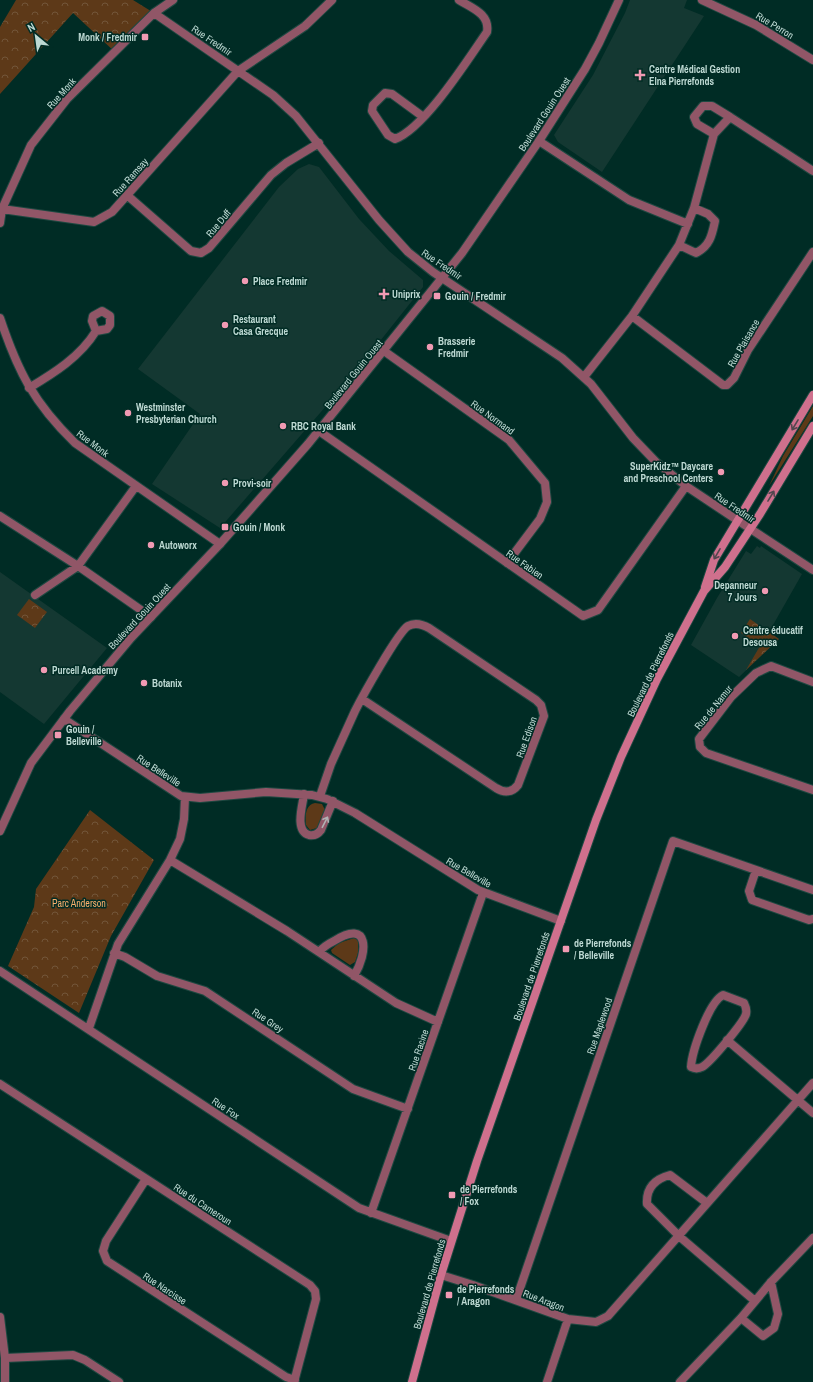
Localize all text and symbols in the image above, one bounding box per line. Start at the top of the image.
street label: Rue Perron [753,9,796,42]
north arrow [16,16,56,56]
text: N [25,20,37,35]
street label: Rue Fredmir [189,22,235,59]
place label: Monk / Fredmir [78,31,138,44]
marker: Monk / Fredmir [140,32,150,42]
place label: Centre Médical Gestion Elna Pierrefonds [649,63,740,88]
marker: Centre Médical Gestion Elna Pierrefonds [634,69,646,81]
street label: Rue Monk [44,74,79,112]
street label: Boulevard Gouin Ouest [516,74,574,154]
street label: Rue Ramsay [110,155,152,199]
street label: Rue Duff [203,206,234,240]
street label: Rue Fredmir [419,246,465,283]
place label: Place Fredmir [253,275,308,288]
marker: Place Fredmir [240,276,250,286]
place label: Uniprix [392,288,421,301]
marker: Uniprix [379,289,389,299]
place label: Gouin / Fredmir [445,290,507,303]
marker: Gouin / Fredmir [432,291,442,301]
place label: Restaurant Casa Grecque [233,313,289,338]
street label: Rue Plaisance [724,317,763,370]
marker: Restaurant Casa Grecque [220,320,230,330]
place label: Brasserie Fredmir [438,335,476,360]
street label: Boulevard Gouin Ouest [321,336,386,412]
marker: Brasserie Fredmir [425,342,435,352]
street label: Rue Normand [468,397,517,438]
place label: Westminster Presbyterian Church [136,401,217,426]
marker: Westminster Presbyterian Church [123,408,133,418]
one-way arrow [790,419,798,431]
place label: RBC Royal Bank [291,420,356,433]
marker: RBC Royal Bank [278,421,288,431]
street label: Rue Monk [74,427,112,460]
place label: SuperKidz™ Daycare and Preschool Centers [624,460,713,485]
marker: SuperKidz™ Daycare and Preschool Centers [716,467,726,477]
place label: Provi-soir [233,477,272,490]
marker: Provi-soir [220,478,230,488]
street label: Rue Fredmir [712,489,758,526]
one-way arrow [767,490,775,502]
place label: Gouin / Monk [233,521,285,534]
marker: Gouin / Monk [220,522,230,532]
place label: Autoworx [159,539,197,552]
marker: Autoworx [146,540,156,550]
street label: Rue Fabien [504,547,546,582]
one-way arrow [713,548,721,560]
place label: Depanneur 7 Jours [714,579,758,604]
street label: Boulevard Gouin Ouest [105,580,174,652]
marker: Depanneur 7 Jours [760,586,770,596]
place label: Centre éducatif Desousa [743,624,803,649]
street label: Boulevard de Pierrefonds [624,630,677,719]
marker: Centre éducatif Desousa [730,631,740,641]
place label: Purcell Academy [52,664,118,677]
marker: Purcell Academy [39,665,49,675]
place label: Botanix [152,677,183,690]
marker: Botanix [139,678,149,688]
street label: Rue de Namur [692,682,735,732]
street label: Rue Edison [513,715,540,760]
place label: Gouin / Belleville [66,723,102,748]
marker: Gouin / Belleville [53,730,63,740]
street label: Rue Belleville [134,751,184,790]
one-way arrow [322,816,329,828]
street label: Rue Belleville [444,854,494,891]
park label: Parc Anderson [52,897,106,910]
street label: Boulevard de Pierrefonds [510,930,553,1022]
place label: de Pierrefonds / Belleville [574,937,632,962]
marker: de Pierrefonds / Belleville [561,944,571,954]
street label: Rue Maplewood [584,996,615,1056]
street label: Rue Grey [250,1005,287,1036]
street label: Rue Racine [405,1027,432,1073]
street label: Rue Fox [209,1094,243,1123]
street label: Rue du Cameroun [171,1181,234,1228]
place label: de Pierrefonds / Fox [460,1183,518,1208]
marker: de Pierrefonds / Fox [447,1190,457,1200]
street label: Boulevard de Pierrefonds [410,1238,449,1331]
street label: Rue Narcisse [140,1269,189,1308]
place label: de Pierrefonds / Aragon [457,1283,515,1308]
street label: Rue Aragon [521,1287,566,1314]
marker: de Pierrefonds / Aragon [444,1290,454,1300]

